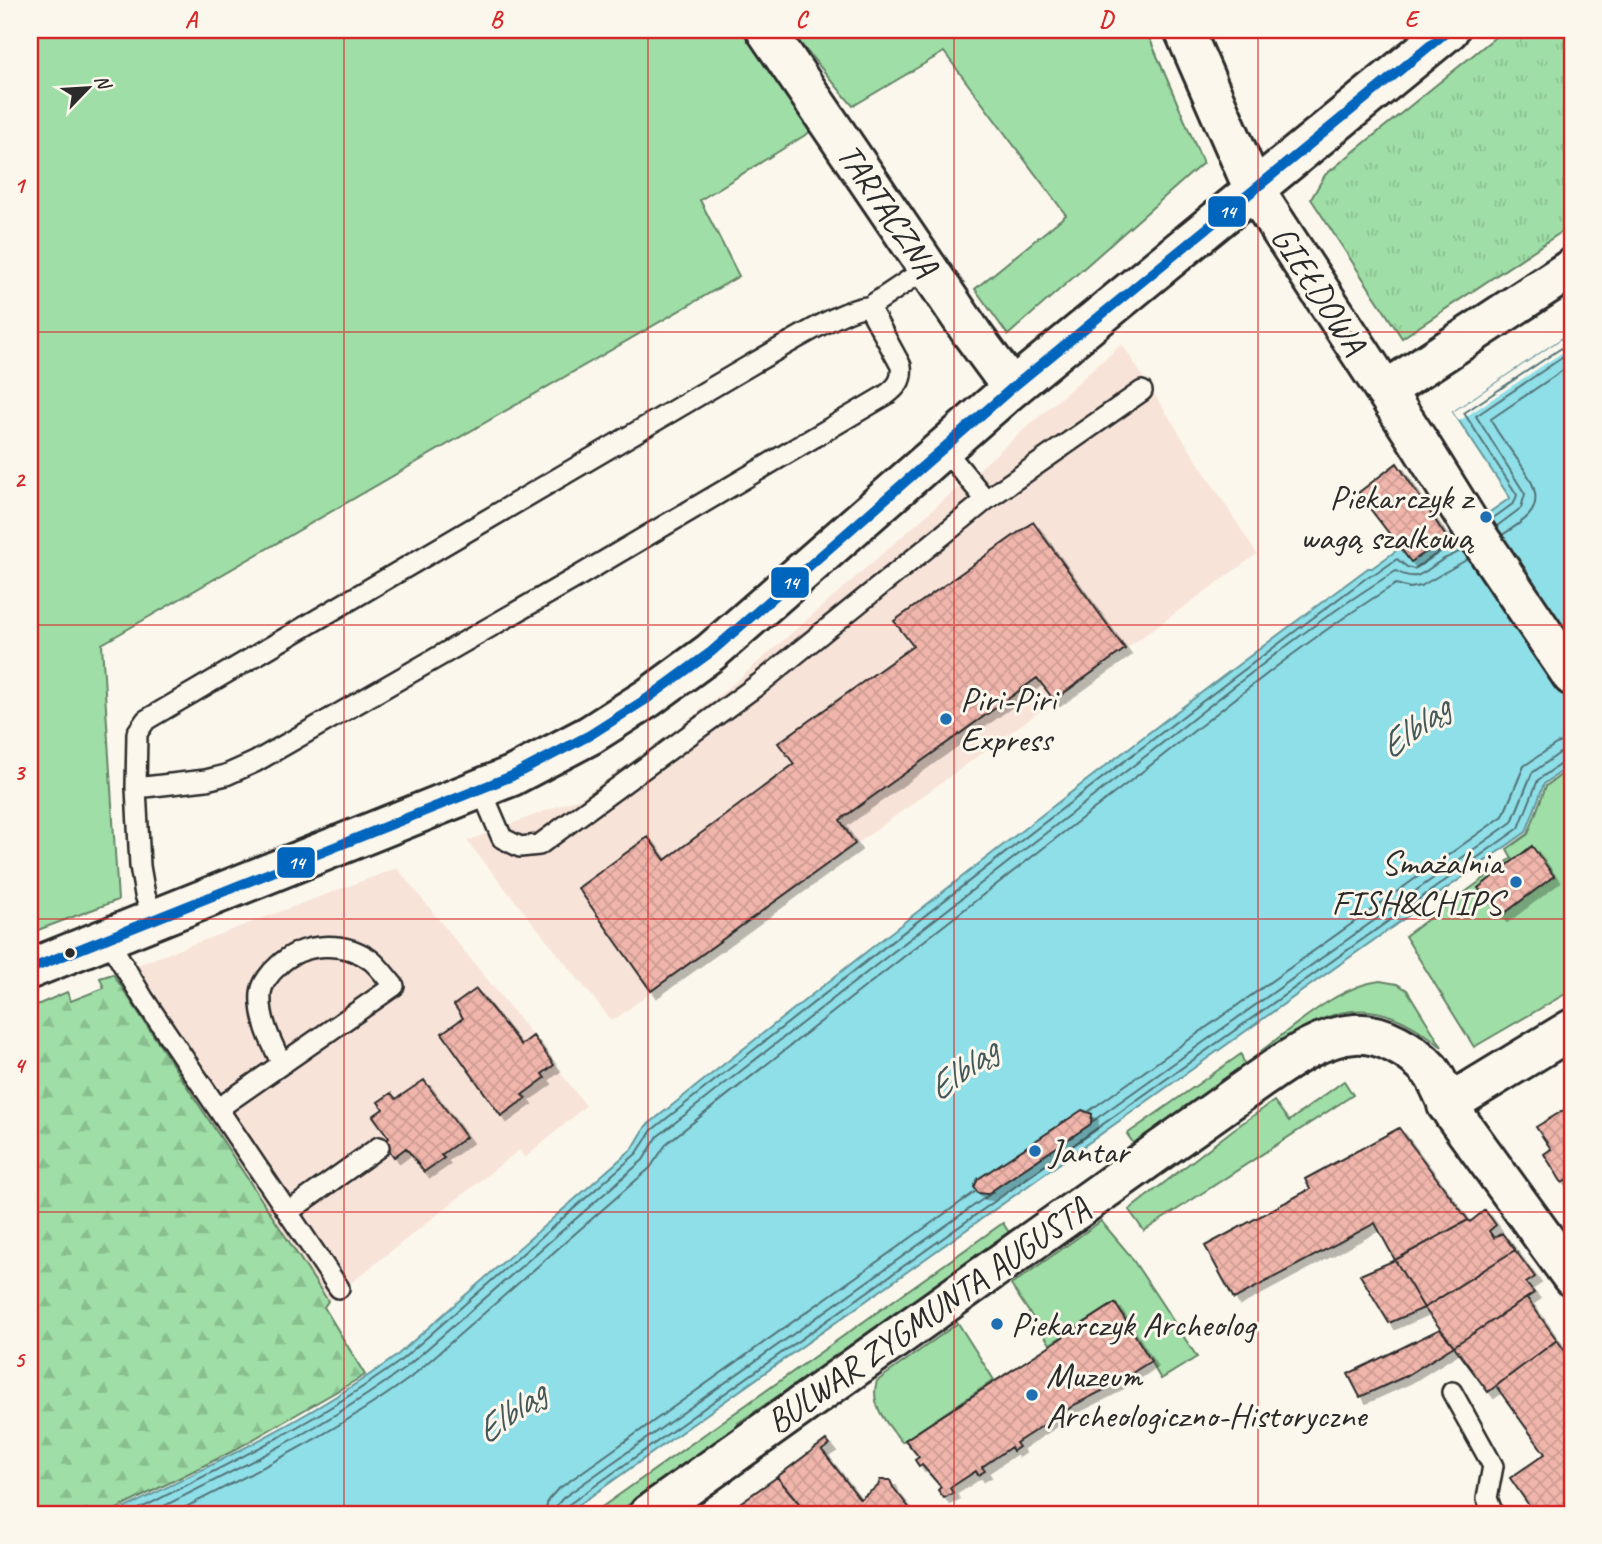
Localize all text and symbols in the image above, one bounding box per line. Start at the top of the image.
text: A [185,5,199,34]
text: B [490,5,504,34]
text: C [796,5,810,34]
text: D [1099,5,1115,34]
text: E [1405,5,1421,34]
north arrow [52,52,122,122]
text: N [89,71,117,95]
street label: TARTACZNA [827,135,950,287]
text: 1 [14,171,27,200]
line badge: 14 [1207,195,1247,228]
text: 14 [1218,200,1238,224]
street label: GIEŁDOWA [1261,217,1378,364]
text: 2 [14,465,27,494]
place label: Piekarczyk z wagą szalkową [1300,475,1476,560]
marker: Piekarczyk z wagą szalkową [1478,509,1494,525]
line badge: 14 [770,566,810,599]
text: 14 [781,571,801,595]
place label: Piri-Piri Express [960,677,1060,762]
water label: Elbląg [1369,682,1463,769]
marker: Piri-Piri Express [938,711,954,727]
text: 3 [14,758,27,787]
place label: Smażalnia FISH&CHIPS [1331,840,1509,925]
line badge: 14 [276,846,316,879]
text: 14 [287,851,307,875]
marker: Smażalnia FISH&CHIPS [1508,874,1524,890]
unlabelled marker [63,946,77,960]
water label: Elbląg [917,1024,1011,1111]
text: 4 [14,1051,27,1080]
place label: Jantar [1047,1129,1131,1174]
marker: Jantar [1027,1143,1043,1159]
street label: BULWAR ZYGMUNTA AUGUSTA [758,1185,1100,1444]
place label: Piekarczyk Archeolog [1011,1302,1257,1347]
marker: Piekarczyk Archeolog [989,1316,1005,1332]
text: 5 [14,1345,26,1374]
place label: Muzeum Archeologiczno-Historyczne [1046,1353,1369,1438]
water label: Elbląg [465,1367,559,1454]
marker: Muzeum Archeologiczno-Historyczne [1024,1387,1040,1403]

